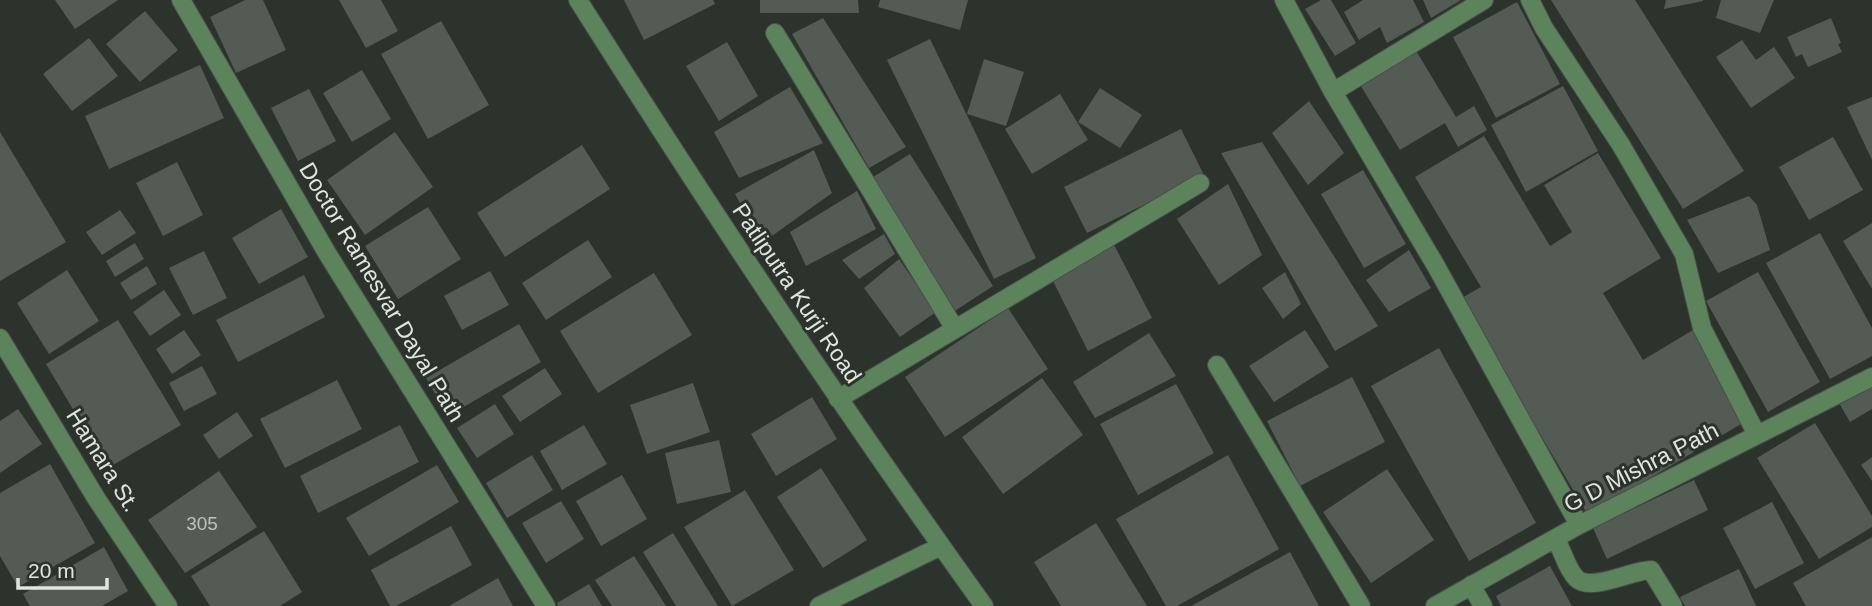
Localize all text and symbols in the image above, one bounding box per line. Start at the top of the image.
street label: Doctor Ramesvar Dayal Path [294,158,470,426]
street label: Patliputra Kurji Road [727,198,867,388]
street label: Hamara St. [61,404,145,516]
street label: G D Mishra Path [1559,417,1723,517]
house number: 305 [186,513,218,534]
scale bar [18,546,107,590]
text: 20 m [28,559,75,582]

